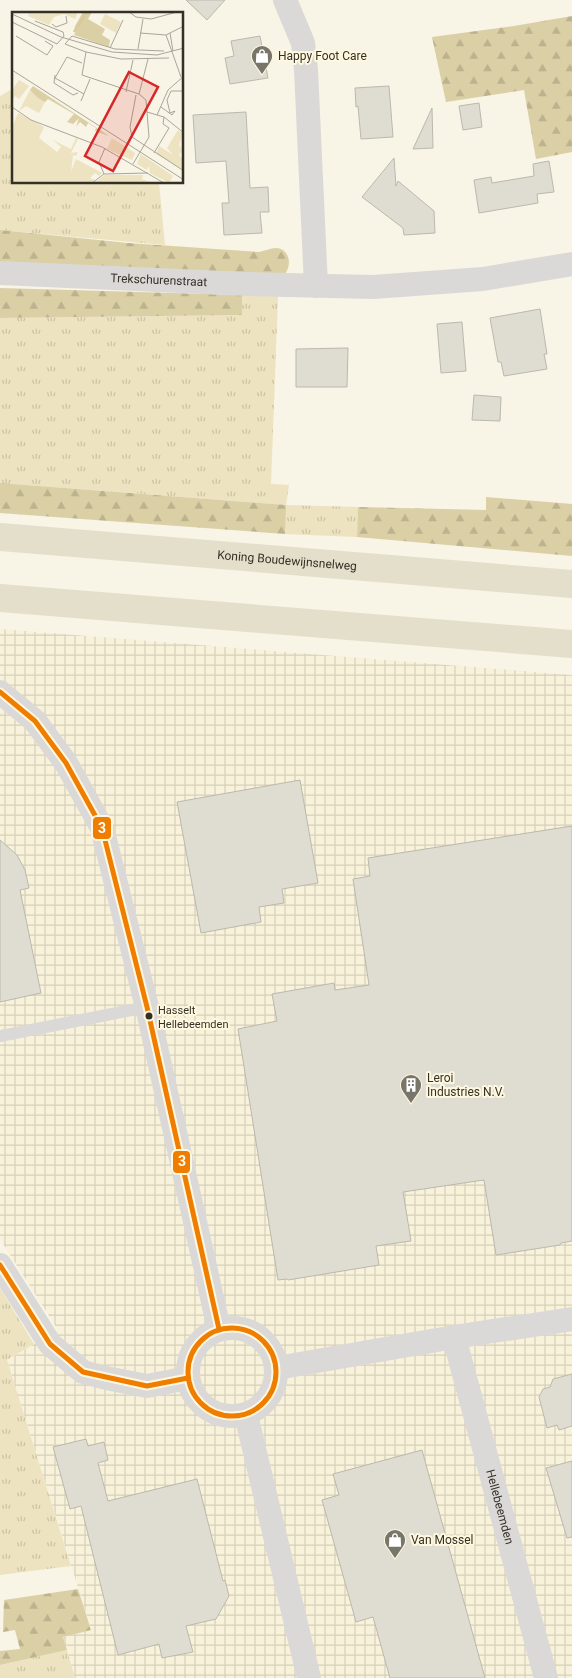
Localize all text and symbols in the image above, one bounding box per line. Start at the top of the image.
inset map [12,12,184,184]
shop icon: Happy Foot Care [250,44,274,75]
place label: Happy Foot Care [278,49,367,63]
street label: Trekschurenstraat [110,271,208,289]
street label: Koning Boudewijnsnelweg [217,548,357,573]
line badge: 3 [92,816,112,840]
text: 3 [98,820,106,836]
place label: Hasselt Hellebeemden [158,1004,228,1031]
marker: Hasselt Hellebeemden [144,1011,154,1021]
place label: Leroi Industries N.V. [427,1071,504,1099]
building icon: Leroi Industries N.V. [399,1073,423,1104]
line badge: 3 [172,1150,191,1174]
text: 3 [178,1153,186,1169]
street label: Hellebeemden [483,1468,517,1546]
shop icon: Van Mossel [383,1528,407,1559]
place label: Van Mossel [411,1533,474,1547]

